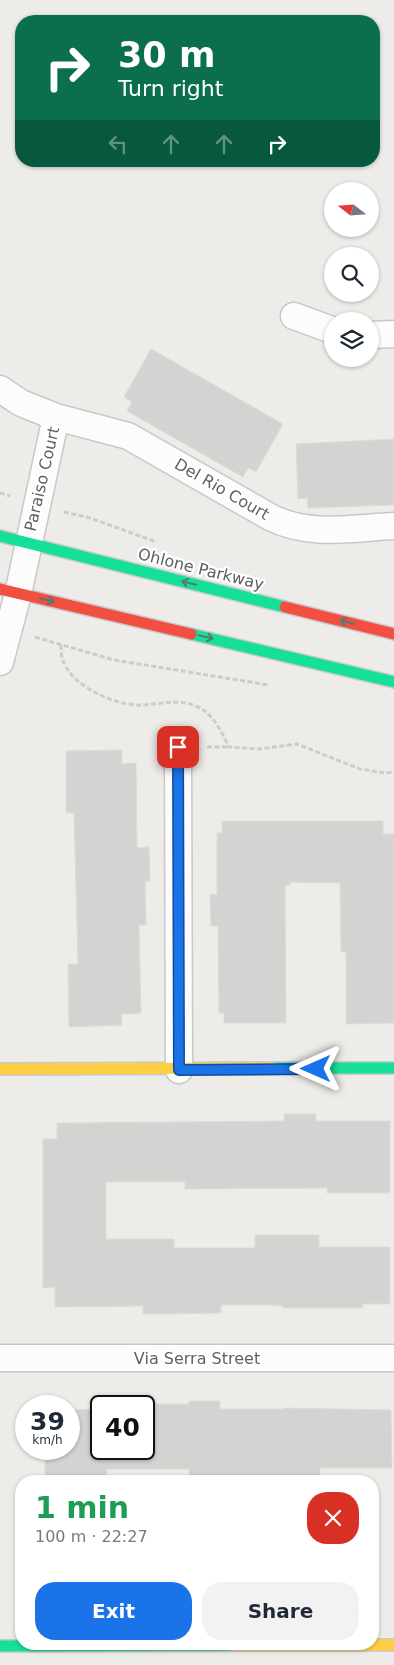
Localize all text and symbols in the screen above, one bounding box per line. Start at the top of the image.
icon: right [35,35,100,100]
text: 30 m [118,35,215,75]
text: Turn right [118,76,223,101]
icon: left [104,130,132,158]
icon: ahead [157,130,185,158]
icon: ahead [210,130,238,158]
icon: right [263,130,291,158]
north arrow [324,182,379,238]
map controls [324,182,379,367]
button: search [324,247,379,302]
button: layers [324,312,379,367]
street label: Paraiso Court [21,425,63,533]
street label: Del Rio Court [171,454,273,524]
street label: Ohlone Parkway [136,544,266,594]
one-way arrow [181,578,197,587]
one-way arrow [39,596,55,606]
one-way arrow [339,617,355,627]
one-way arrow [197,633,213,642]
pin [157,726,199,768]
icon: arrive [164,733,192,761]
position arrow [289,1042,341,1094]
street label: Via Serra Street [134,1349,260,1368]
speed limit sign: 40 [90,1395,155,1460]
text: 39 [30,1407,65,1436]
text: km/h [32,1433,63,1447]
text: 1 min [35,1490,129,1525]
button: close [307,1492,359,1544]
text: 100 m · 22:27 [35,1527,148,1546]
button: Exit [35,1582,192,1640]
button: Share [202,1582,359,1640]

